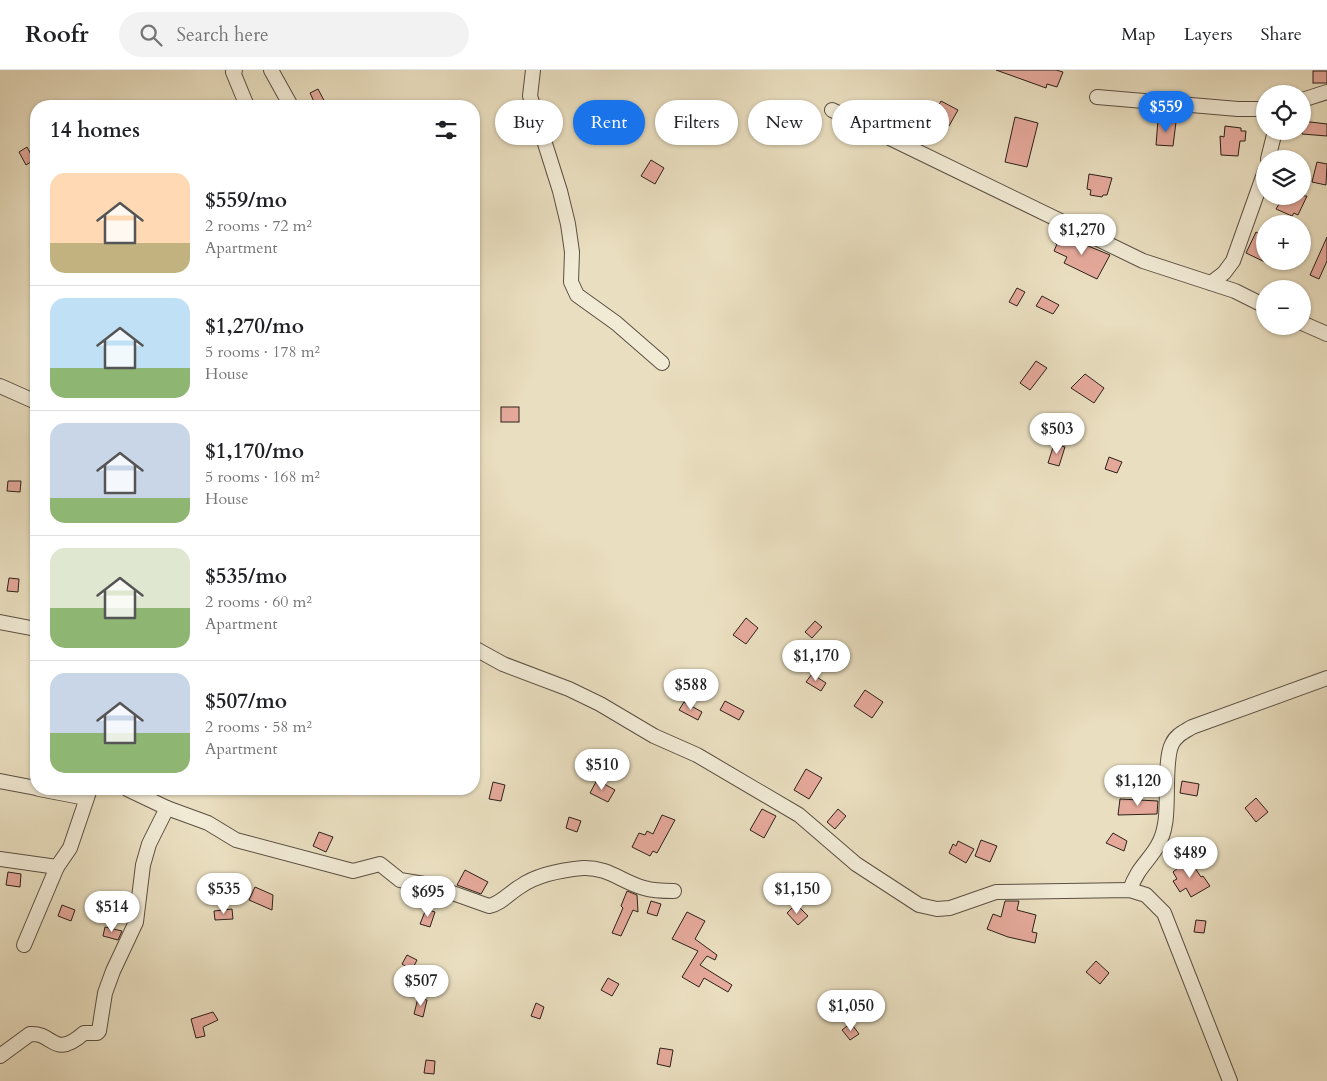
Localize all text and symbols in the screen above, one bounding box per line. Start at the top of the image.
search box [119,12,469,57]
text: Roofr [25,18,89,51]
icon: search [137,21,165,49]
text: Search here [177,22,269,48]
text: Map [1121,22,1156,47]
text: Layers [1184,22,1233,47]
text: Share [1261,22,1302,47]
map controls [1256,85,1311,335]
button: locate [1256,85,1311,140]
pin: $559 [1136,90,1196,133]
text: $559 [1150,96,1182,118]
chip: Buy [495,100,563,145]
chip: Rent [573,100,645,145]
chip: Filters [655,100,738,145]
chip: New [748,100,822,145]
chip: Apartment [832,100,949,145]
text: 14 homes [50,116,140,145]
icon: filters [432,116,460,144]
button: layers [1256,150,1311,205]
text: $559/mo [205,186,287,215]
icon: home [90,193,150,253]
pin: $1,270 [1041,214,1123,256]
text: 2 rooms · 72 m² [205,215,312,237]
button: + [1256,215,1311,270]
text: $1,270 [1059,219,1105,241]
text: Apartment [205,237,278,259]
button: − [1256,280,1311,335]
text: $1,270/mo [205,312,304,341]
icon: home [90,318,150,378]
text: 5 rooms · 178 m² [205,341,320,363]
text: House [205,363,248,385]
pin: $503 [1027,412,1087,455]
text: $503 [1041,418,1073,440]
text: $1,170/mo [205,437,304,466]
icon: home [90,443,150,503]
text: 5 rooms · 168 m² [205,466,320,488]
text: House [205,488,248,510]
text: $535/mo [205,562,287,591]
icon: home [90,568,150,628]
text: 2 rooms · 60 m² [205,591,312,613]
text: Apartment [205,613,278,635]
pin: $1,170 [775,640,857,682]
text: $1,170 [793,645,839,667]
pin: $588 [661,668,721,711]
text: $588 [675,674,707,696]
text: $507/mo [205,687,287,716]
icon: home [90,693,150,753]
text: 2 rooms · 58 m² [205,716,312,738]
text: Apartment [205,738,278,760]
pin: $510 [572,748,632,791]
text: $510 [586,754,618,776]
pin: $1,120 [1097,764,1179,807]
text: $1,120 [1115,770,1161,792]
pin: $489 [1160,836,1220,879]
text: $489 [1174,842,1206,864]
pin: $535 [194,872,254,915]
pin: $1,150 [756,872,838,915]
pin: $695 [398,876,458,918]
text: $535 [208,878,240,900]
text: $1,150 [774,878,820,900]
text: $695 [412,881,444,903]
pin: $514 [82,890,142,933]
text: $514 [96,896,128,918]
pin: $507 [391,964,451,1007]
text: $507 [405,970,437,992]
pin: $1,050 [810,990,892,1032]
text: $1,050 [828,995,874,1017]

